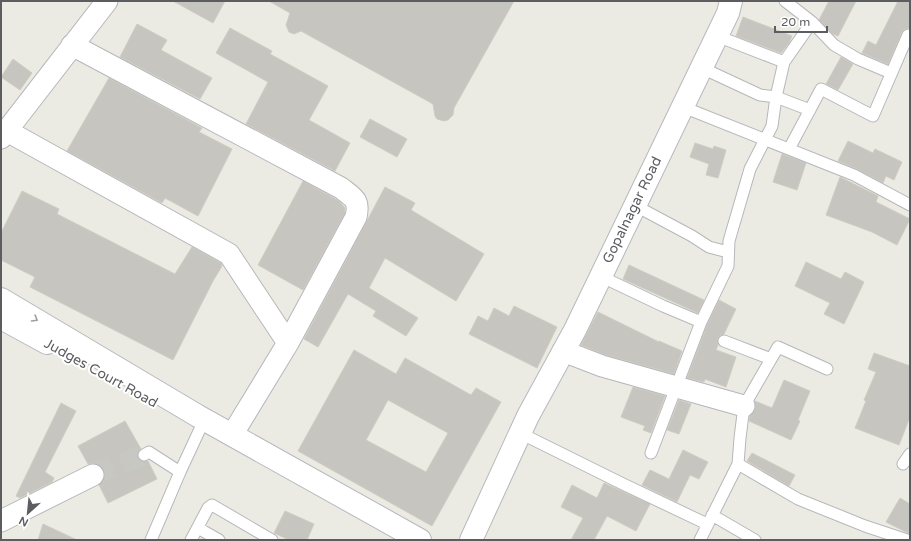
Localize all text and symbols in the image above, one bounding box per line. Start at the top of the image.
scale bar [775,8,827,34]
text: 20 m [781,15,810,29]
street label: Gopalnagar Road [599,154,665,266]
one-way arrow [31,314,38,322]
street label: Judges Court Road [41,335,161,411]
north arrow [8,493,48,533]
text: N [17,514,31,529]

